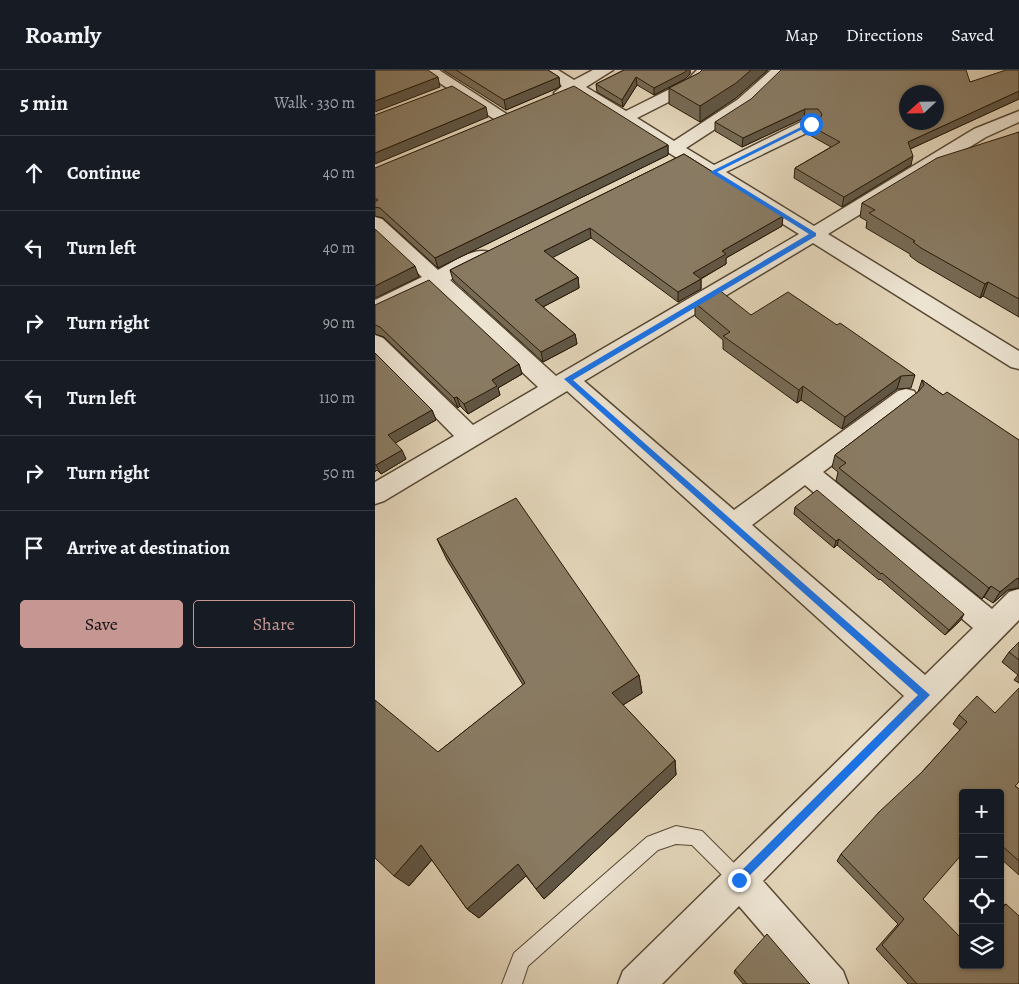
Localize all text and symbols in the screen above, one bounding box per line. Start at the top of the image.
text: Roamly [25,19,101,51]
text: Map [785,23,818,47]
text: Directions [846,23,923,47]
text: Saved [951,23,994,47]
north arrow [899,85,944,130]
text: 5 min [20,89,68,117]
text: Walk · 330 m [274,92,355,114]
route start [800,113,823,136]
icon: ahead [20,159,48,187]
text: Continue [67,160,141,186]
text: 40 m [323,162,355,184]
icon: left [20,234,48,262]
text: Turn left [67,235,136,261]
text: 40 m [323,237,355,259]
icon: right [20,309,48,337]
text: Turn right [67,310,149,336]
text: 90 m [323,312,355,334]
icon: left [20,384,48,412]
text: Turn left [67,385,136,411]
text: 110 m [319,387,355,409]
icon: right [20,459,48,487]
text: Turn right [67,460,149,486]
text: 50 m [323,462,355,484]
icon: arrive [20,534,48,562]
text: Arrive at destination [67,535,230,561]
button: Save [20,600,183,648]
button: Share [193,600,355,648]
map controls [959,789,1004,969]
button: + [959,789,1004,834]
button: − [959,834,1004,879]
route end [728,869,751,892]
button: locate [959,879,1004,924]
button: layers [959,924,1004,969]

